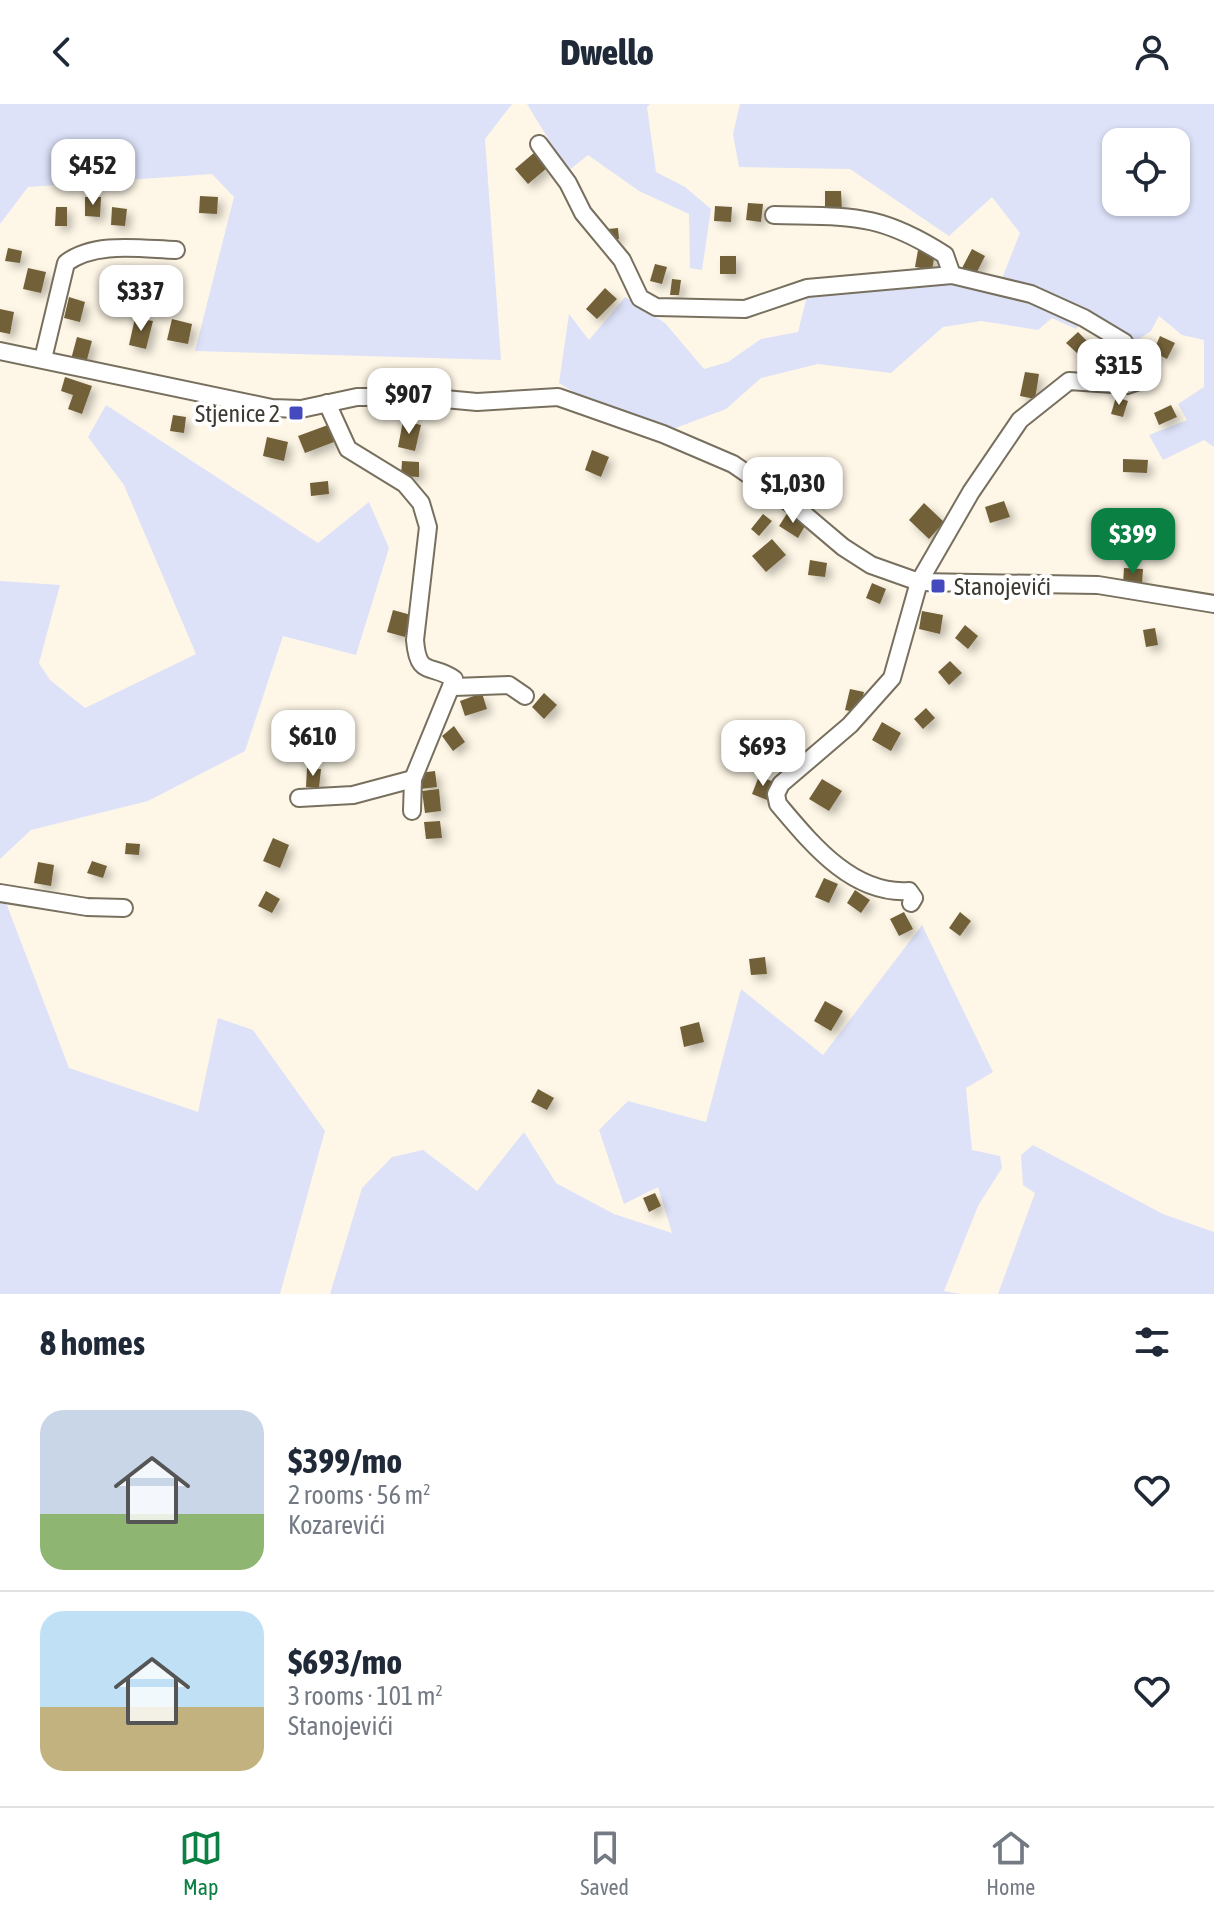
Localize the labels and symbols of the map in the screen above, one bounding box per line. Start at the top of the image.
pin: $452 [46,139,140,207]
pin: $337 [94,265,188,333]
pin: $315 [1072,339,1166,407]
pin: $907 [362,368,456,436]
place label: Stjenice 2 [195,400,280,427]
marker: Stjenice 2 [287,404,305,422]
pin: $1,030 [728,457,858,525]
pin: $399 [1086,508,1180,576]
place label: Stanojevići [954,573,1051,600]
marker: Stanojevići [929,577,947,595]
pin: $610 [266,710,360,778]
pin: $693 [716,720,810,788]

